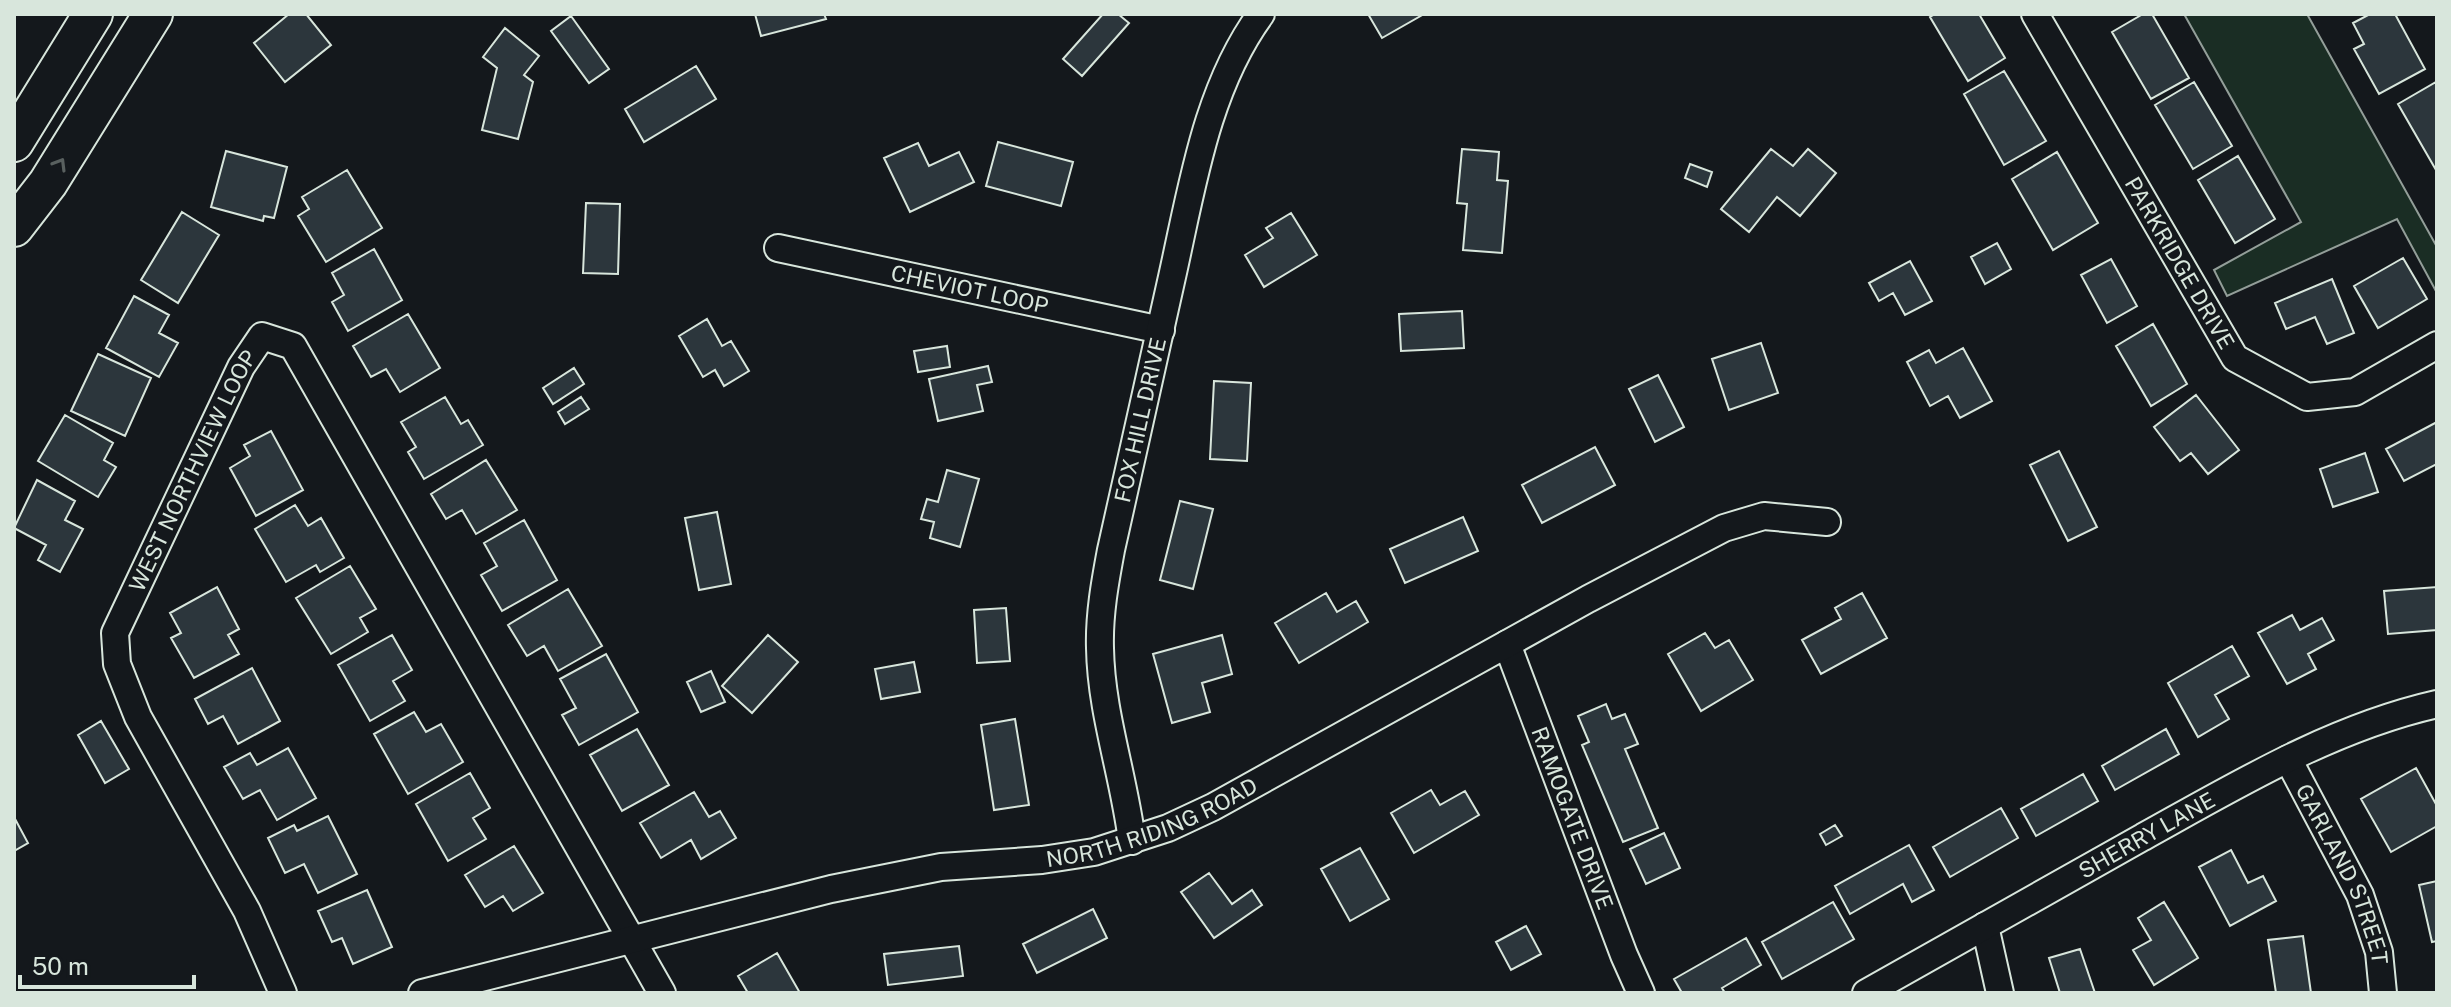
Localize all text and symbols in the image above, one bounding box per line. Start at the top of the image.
one-way arrow [50,158,66,173]
street label: PARKRIDGE DRIVE [2120,172,2240,354]
street label: CHEVIOT LOOP [889,260,1051,319]
street label: FOX HILL DRIVE [1109,335,1171,505]
street label: WEST NORTHVIEW LOOP [124,345,262,596]
street label: RAMOGATE DRIVE [1526,723,1619,913]
street label: NORTH RIDING ROAD [1044,772,1262,872]
street label: GARLAND STREET [2291,780,2393,965]
street label: SHERRY LANE [2074,787,2219,884]
scale bar [20,939,194,989]
text: 50 m [32,952,89,980]

